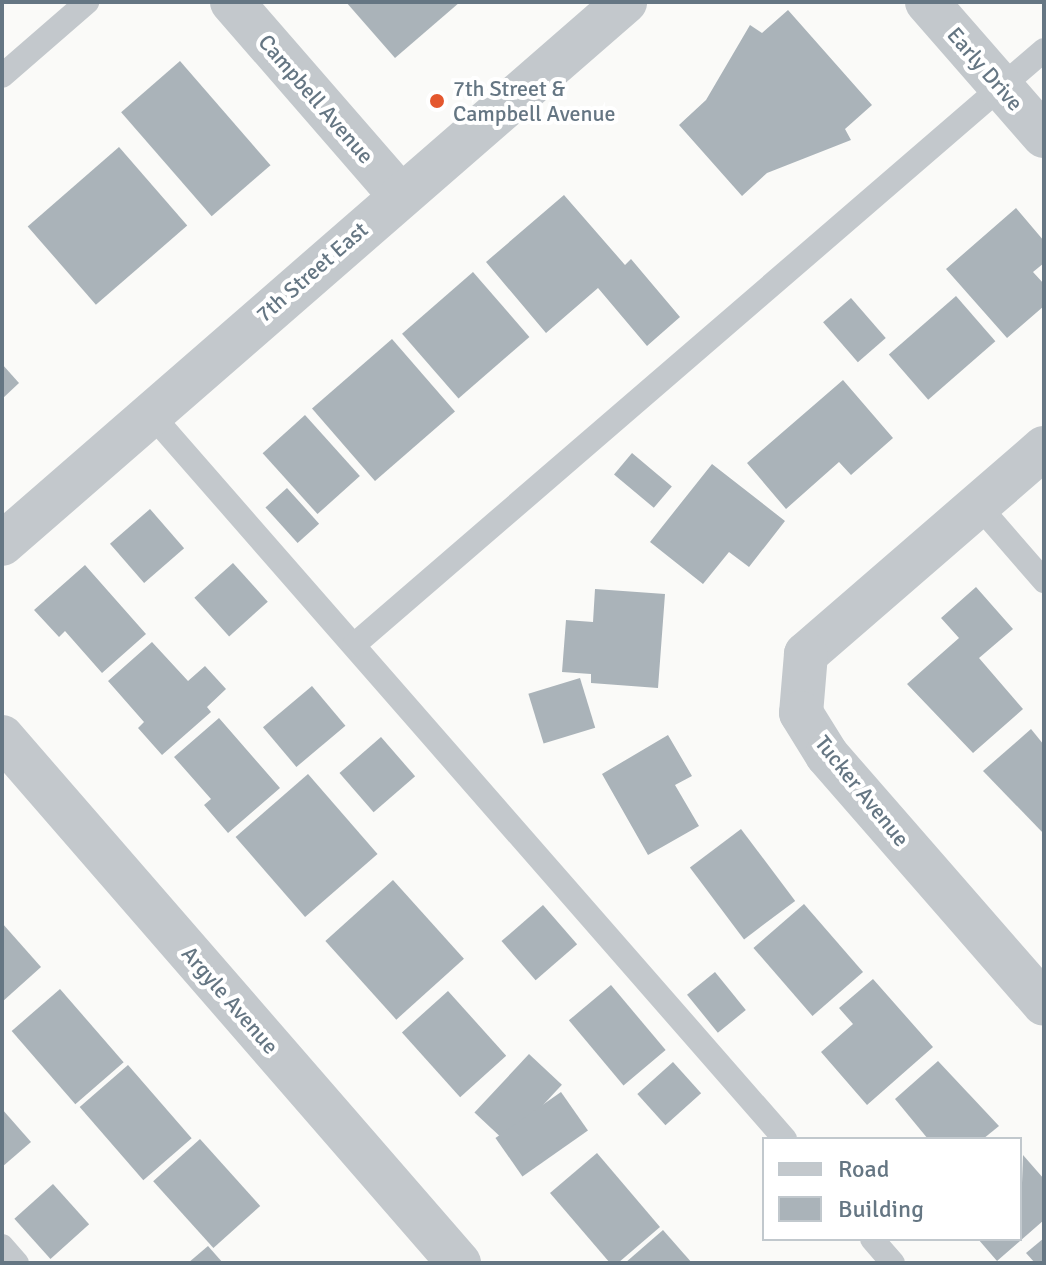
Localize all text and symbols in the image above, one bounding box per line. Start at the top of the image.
street label: Early Drive [942,22,1028,116]
street label: Campbell Avenue [253,29,379,169]
place label: 7th Street & Campbell Avenue [453,75,615,126]
marker: 7th Street & Campbell Avenue [428,92,446,110]
street label: 7th Street East [251,216,373,328]
street label: Tucker Avenue [809,730,915,852]
street label: Argyle Avenue [176,941,284,1059]
legend [762,1137,1022,1241]
text: Road [838,1154,889,1184]
text: Building [838,1194,924,1224]

